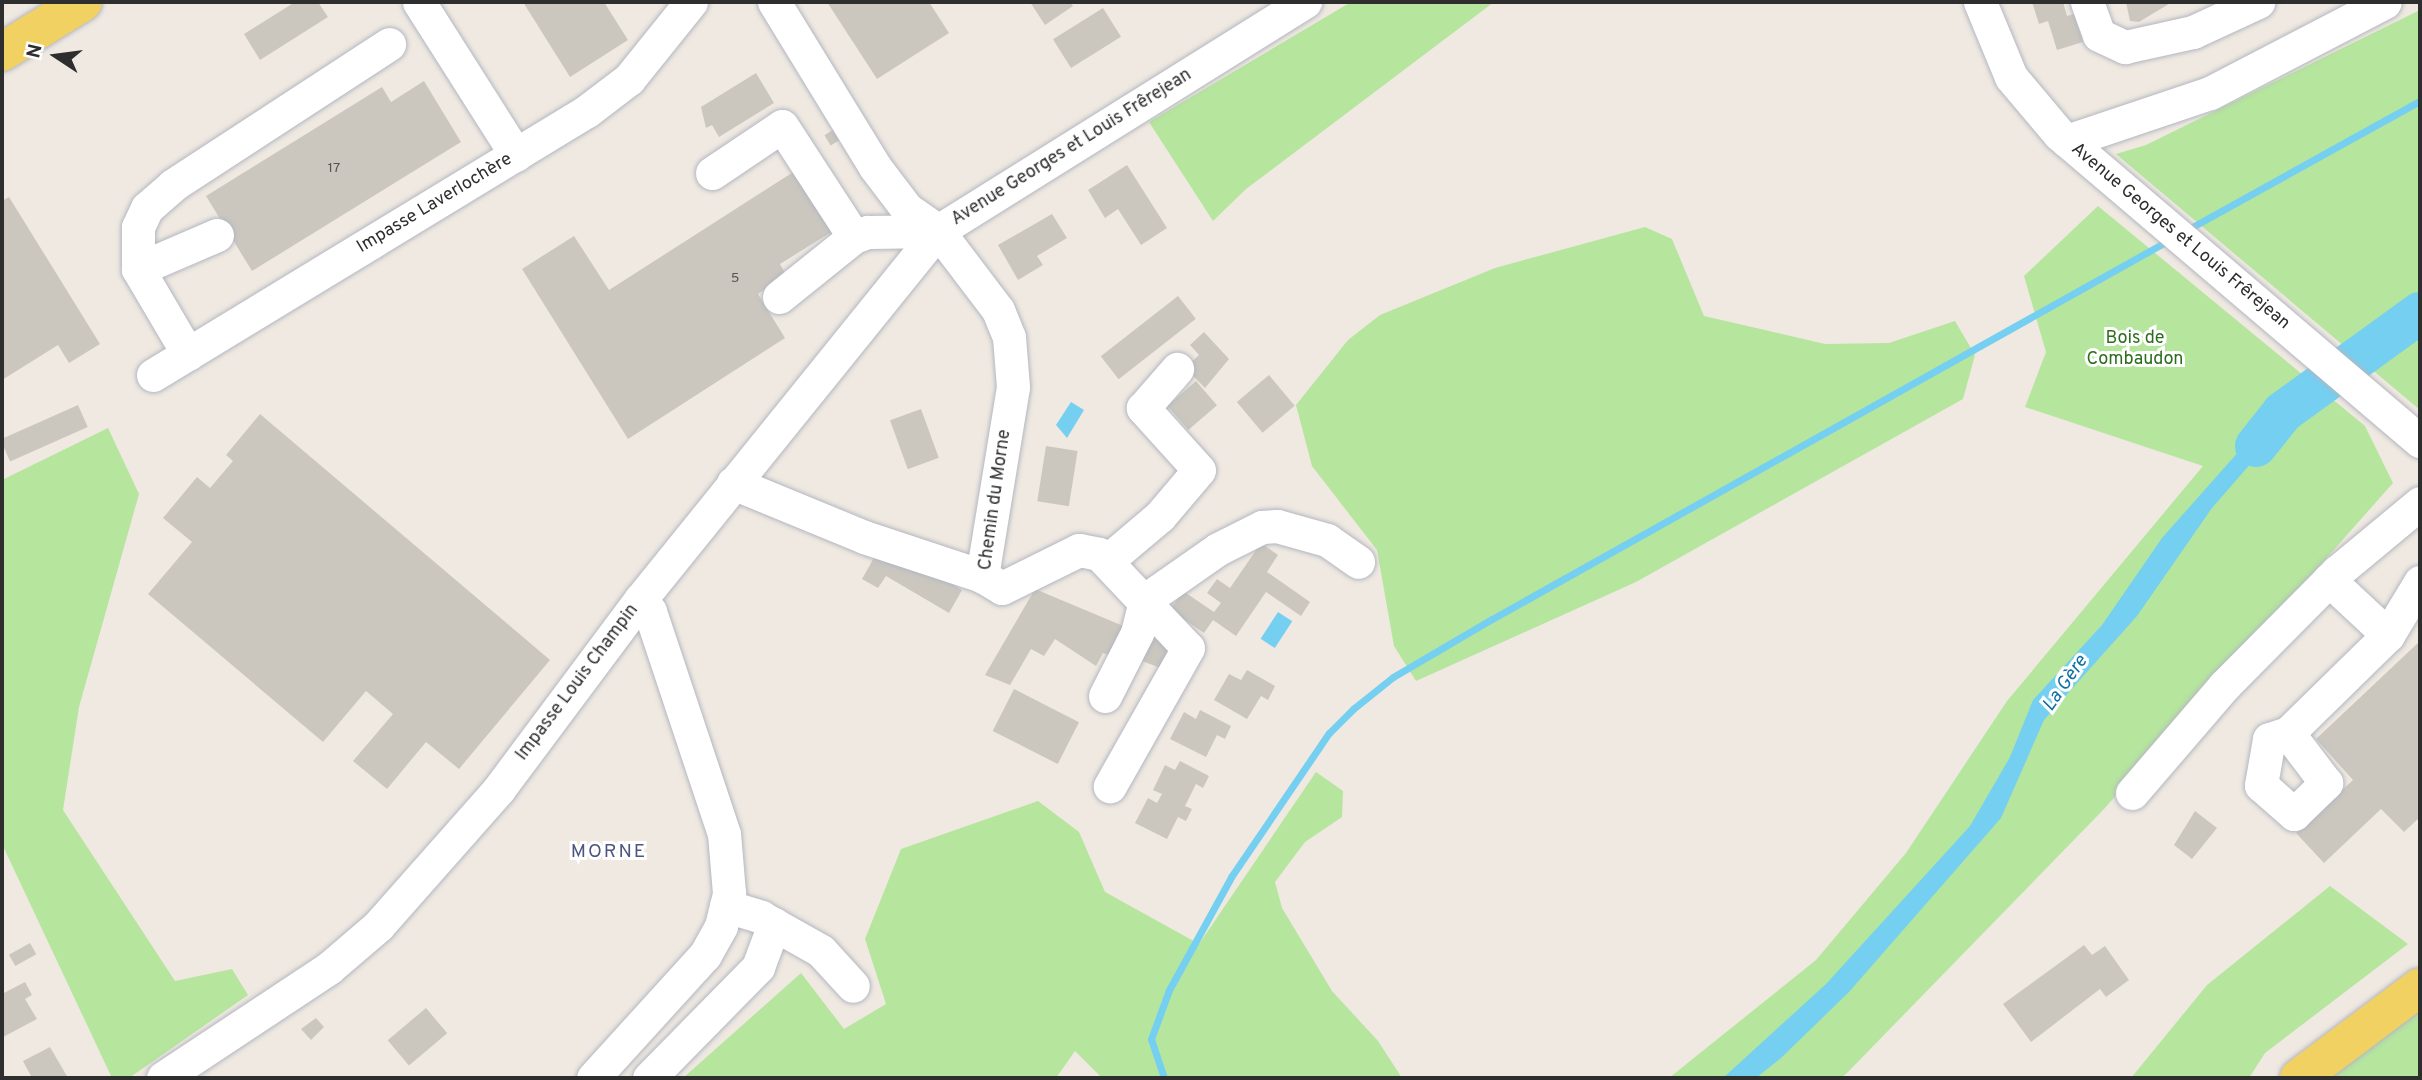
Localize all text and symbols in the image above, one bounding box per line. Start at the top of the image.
north arrow [21,21,91,91]
text: N [22,42,49,61]
street label: Avenue Georges et Louis Frêrejean [948,65,1196,231]
street label: Avenue Georges et Louis Frêrejean [2066,139,2294,335]
street label: Impasse Laverlochère [354,149,516,259]
house number: 17 [328,161,340,177]
house number: 5 [731,271,739,287]
park label: Bois de Combaudon [2086,329,2184,372]
street label: Chemin du Morne [975,428,1017,572]
street label: Impasse Louis Champin [512,600,644,766]
water label: La Gère [2039,652,2093,716]
district label: MORNE [571,842,647,864]

